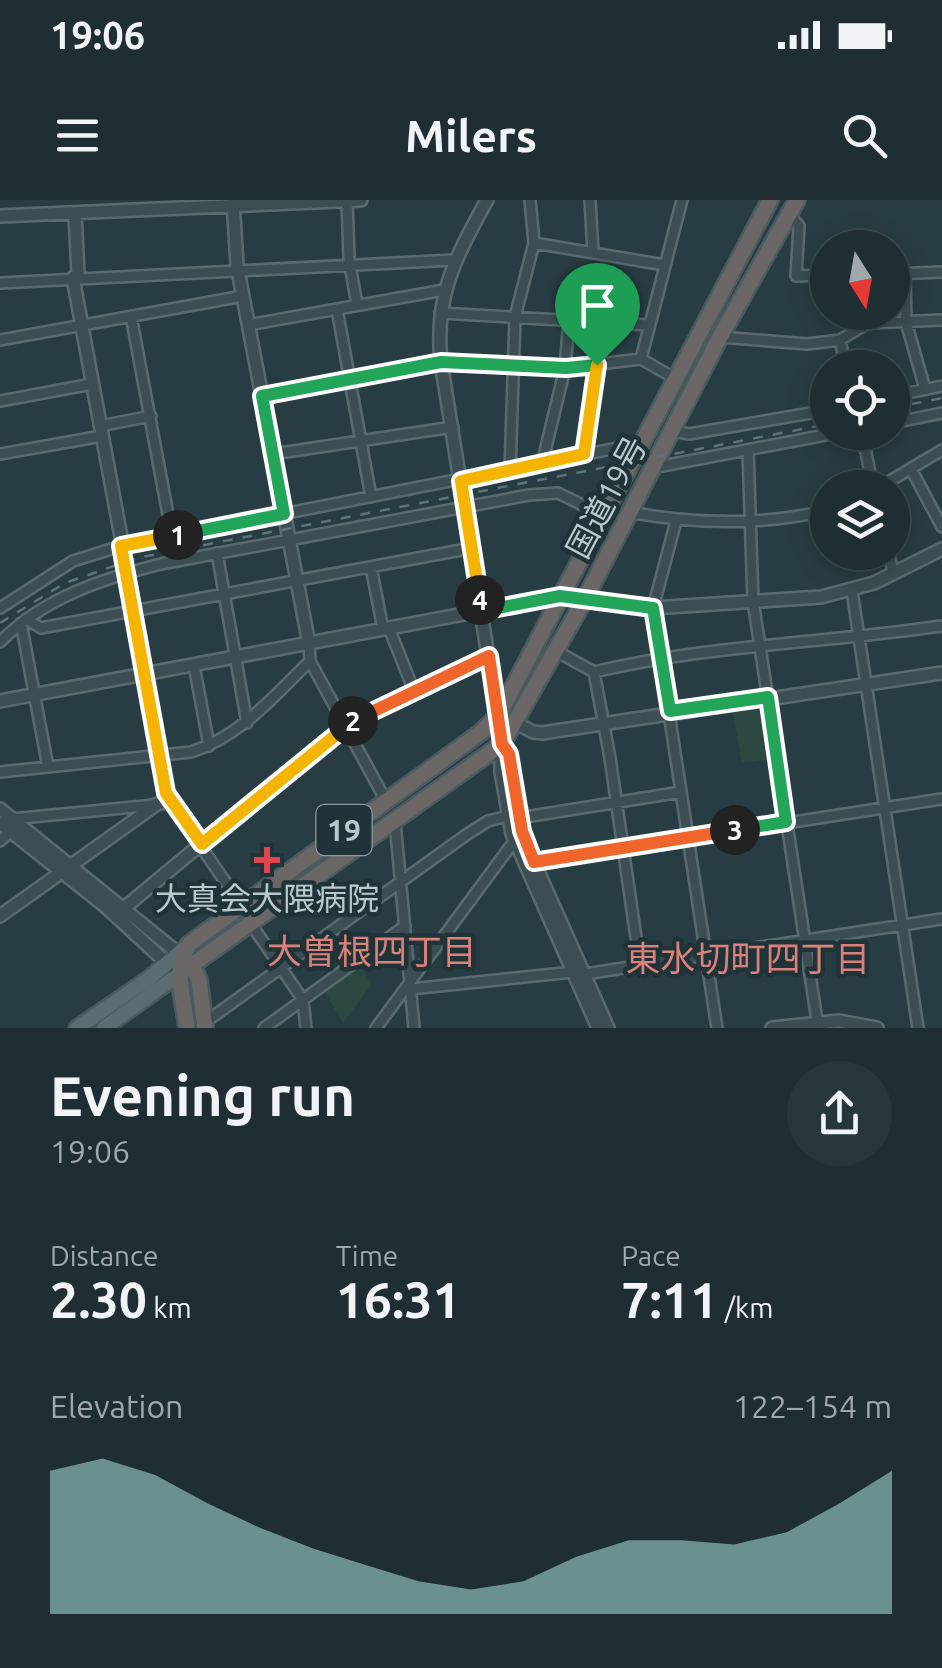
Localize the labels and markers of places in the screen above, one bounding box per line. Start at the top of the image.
pin [555,263,640,366]
pin: 1 [153,510,203,560]
pin: 4 [455,575,505,625]
pin: 2 [328,696,378,746]
pin: 3 [710,805,760,855]
marker: 大真会大隈病院 [254,847,280,873]
place label: 大真会大隈病院 [155,880,379,916]

